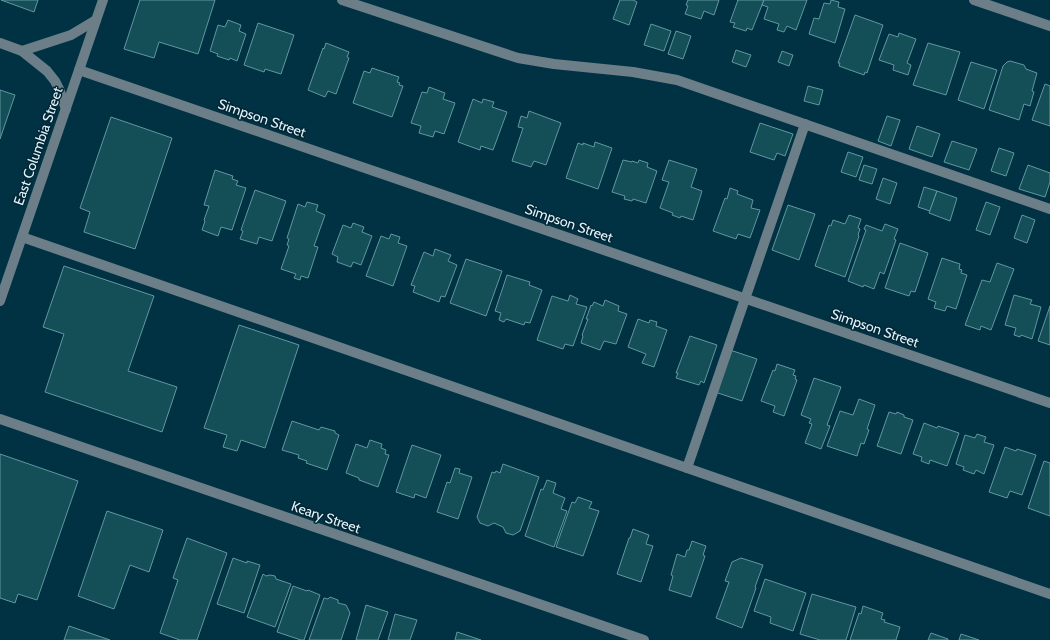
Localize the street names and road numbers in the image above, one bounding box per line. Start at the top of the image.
street label: East Columbia Street [9,84,67,207]
street label: Simpson Street [216,95,308,142]
street label: Simpson Street [523,200,615,247]
street label: Simpson Street [829,305,921,352]
street label: Keary Street [289,497,363,537]

